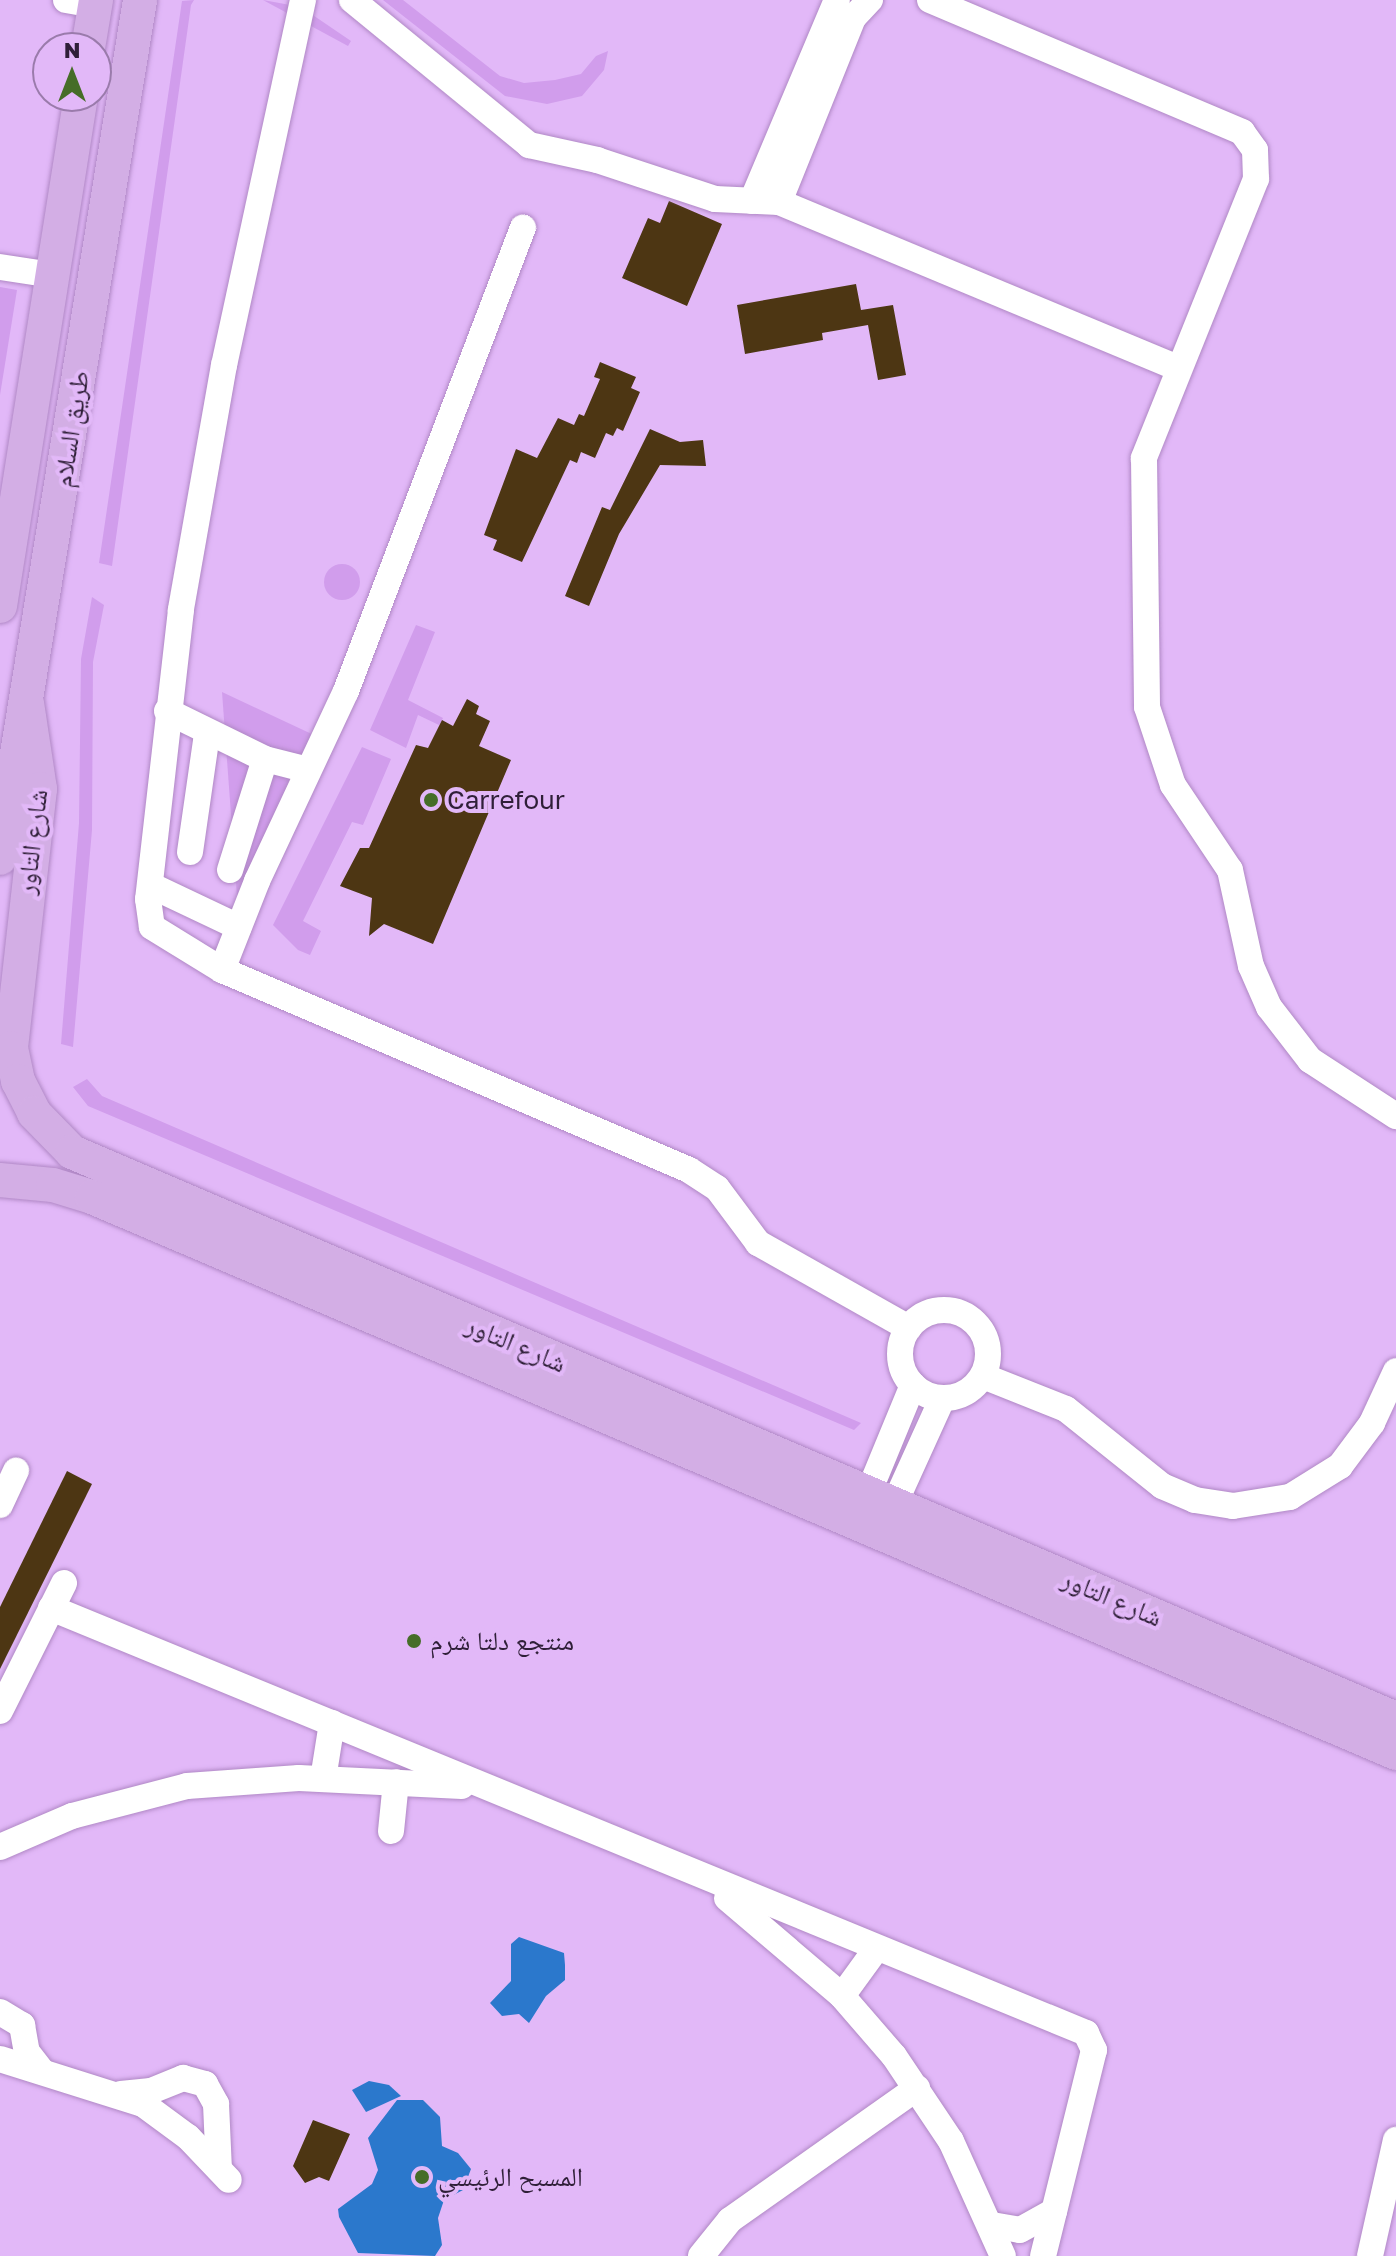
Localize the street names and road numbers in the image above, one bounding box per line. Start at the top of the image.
street label: طريق السلام [46,369,96,489]
street label: شارع التاور [10,788,54,896]
street label: شارع التاور [461,1309,571,1379]
street label: شارع التاور [1057,1563,1167,1633]

